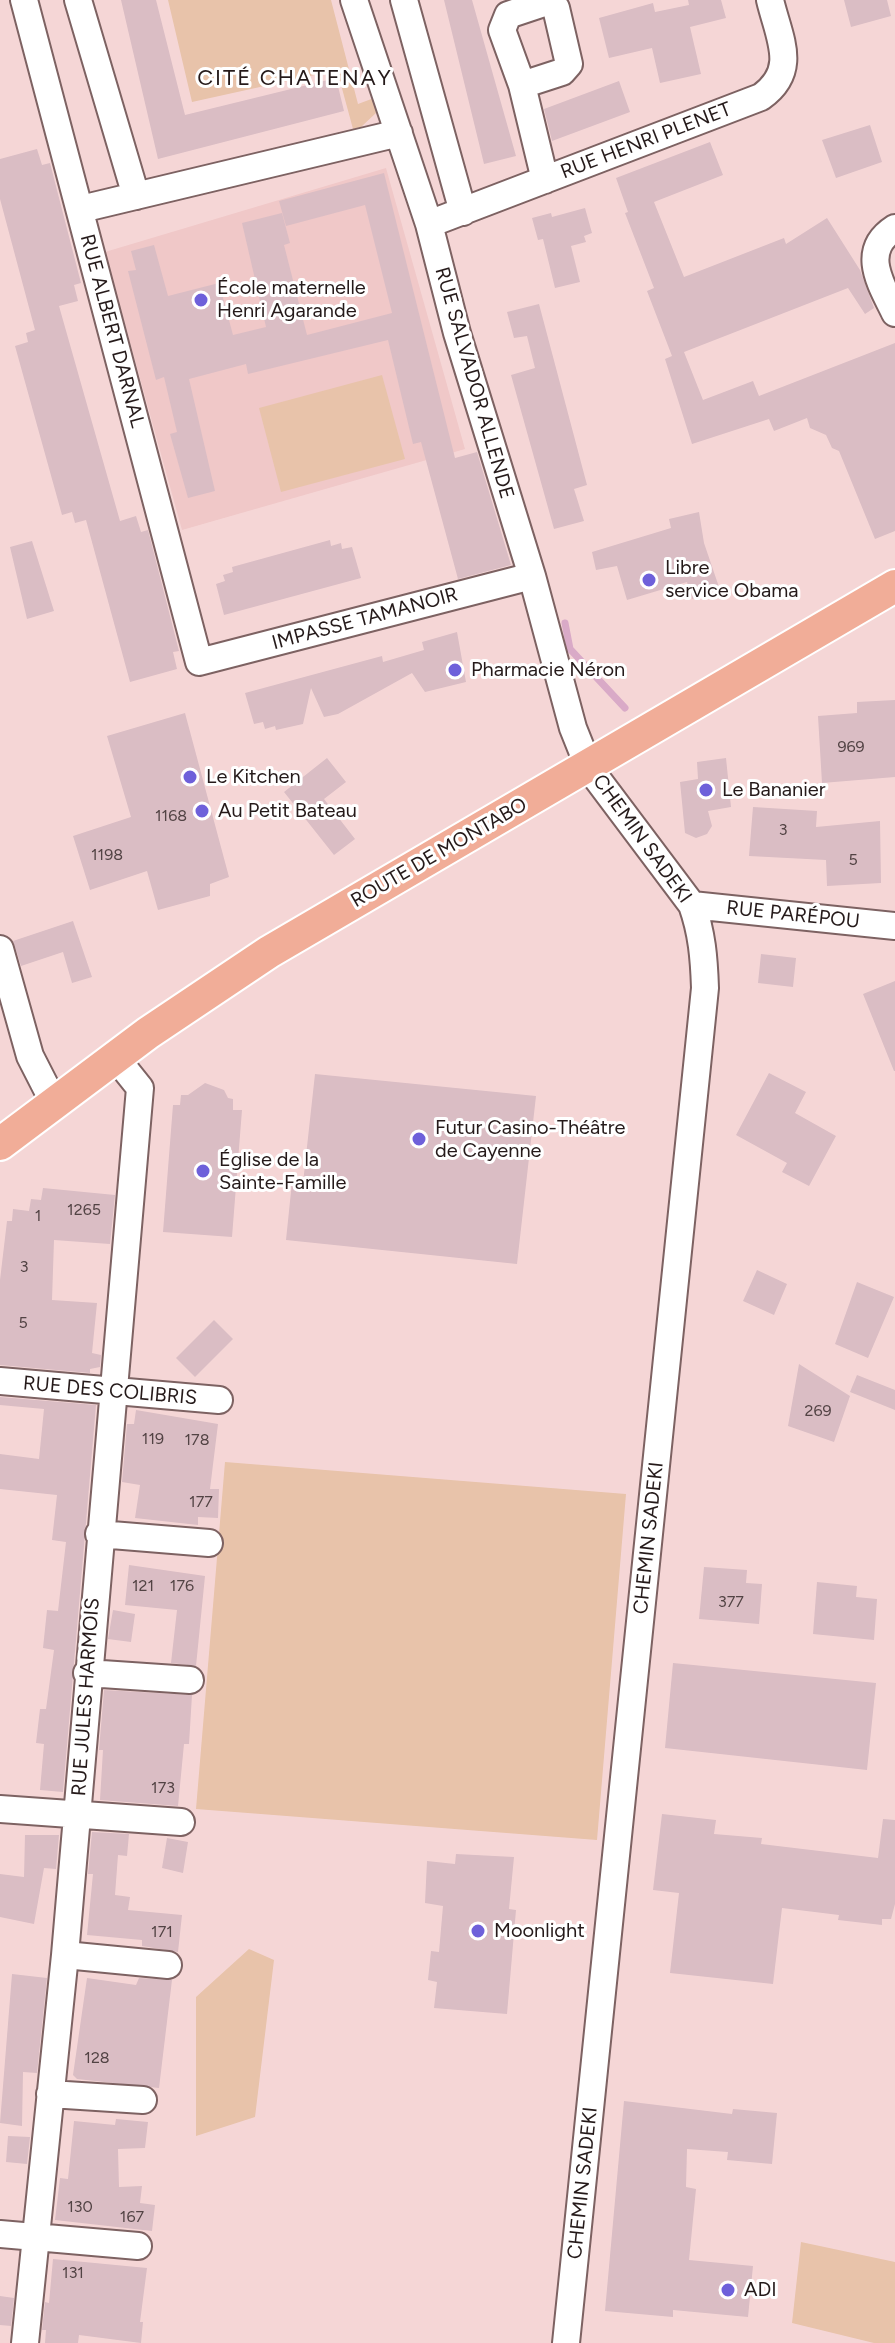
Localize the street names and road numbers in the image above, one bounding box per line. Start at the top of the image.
street label: RUE HENRI PLENET [557,97,735,185]
street label: RUE ALBERT DARNAL [75,232,149,430]
street label: RUE SALVADOR ALLENDE [429,264,519,502]
street label: IMPASSE TAMANOIR [269,583,461,655]
street label: CHEMIN SADEKI [587,770,697,908]
street label: ROUTE DE MONTABO [347,793,531,913]
street label: RUE PARÉPOU [725,896,861,934]
street label: RUE DES COLIBRIS [22,1371,198,1411]
street label: CHEMIN SADEKI [629,1461,669,1615]
street label: RUE JULES HARMOIS [67,1597,105,1797]
street label: CHEMIN SADEKI [563,2106,603,2260]

